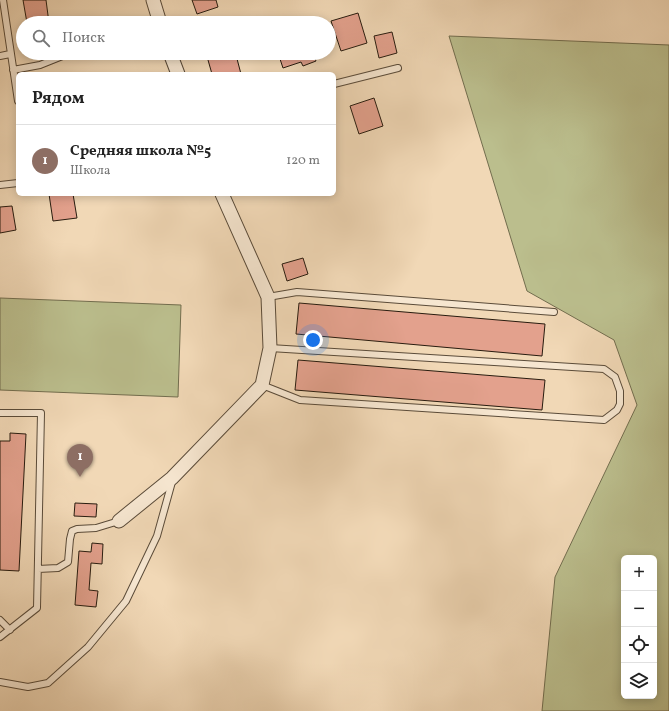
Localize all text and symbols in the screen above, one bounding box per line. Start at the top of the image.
search box [16,16,336,60]
icon: search [30,27,52,49]
text: Поиск [62,28,105,49]
text: Рядом [32,87,85,110]
text: Средняя школа №5 [70,141,211,162]
text: 1 [42,152,48,170]
text: 120 m [286,152,320,170]
text: Школа [70,162,110,180]
your location [303,330,323,350]
pin: 1 [67,444,93,477]
map controls [621,555,657,699]
button: + [621,555,657,591]
button: − [621,591,657,627]
button: locate [621,627,657,663]
button: layers [621,663,657,699]

